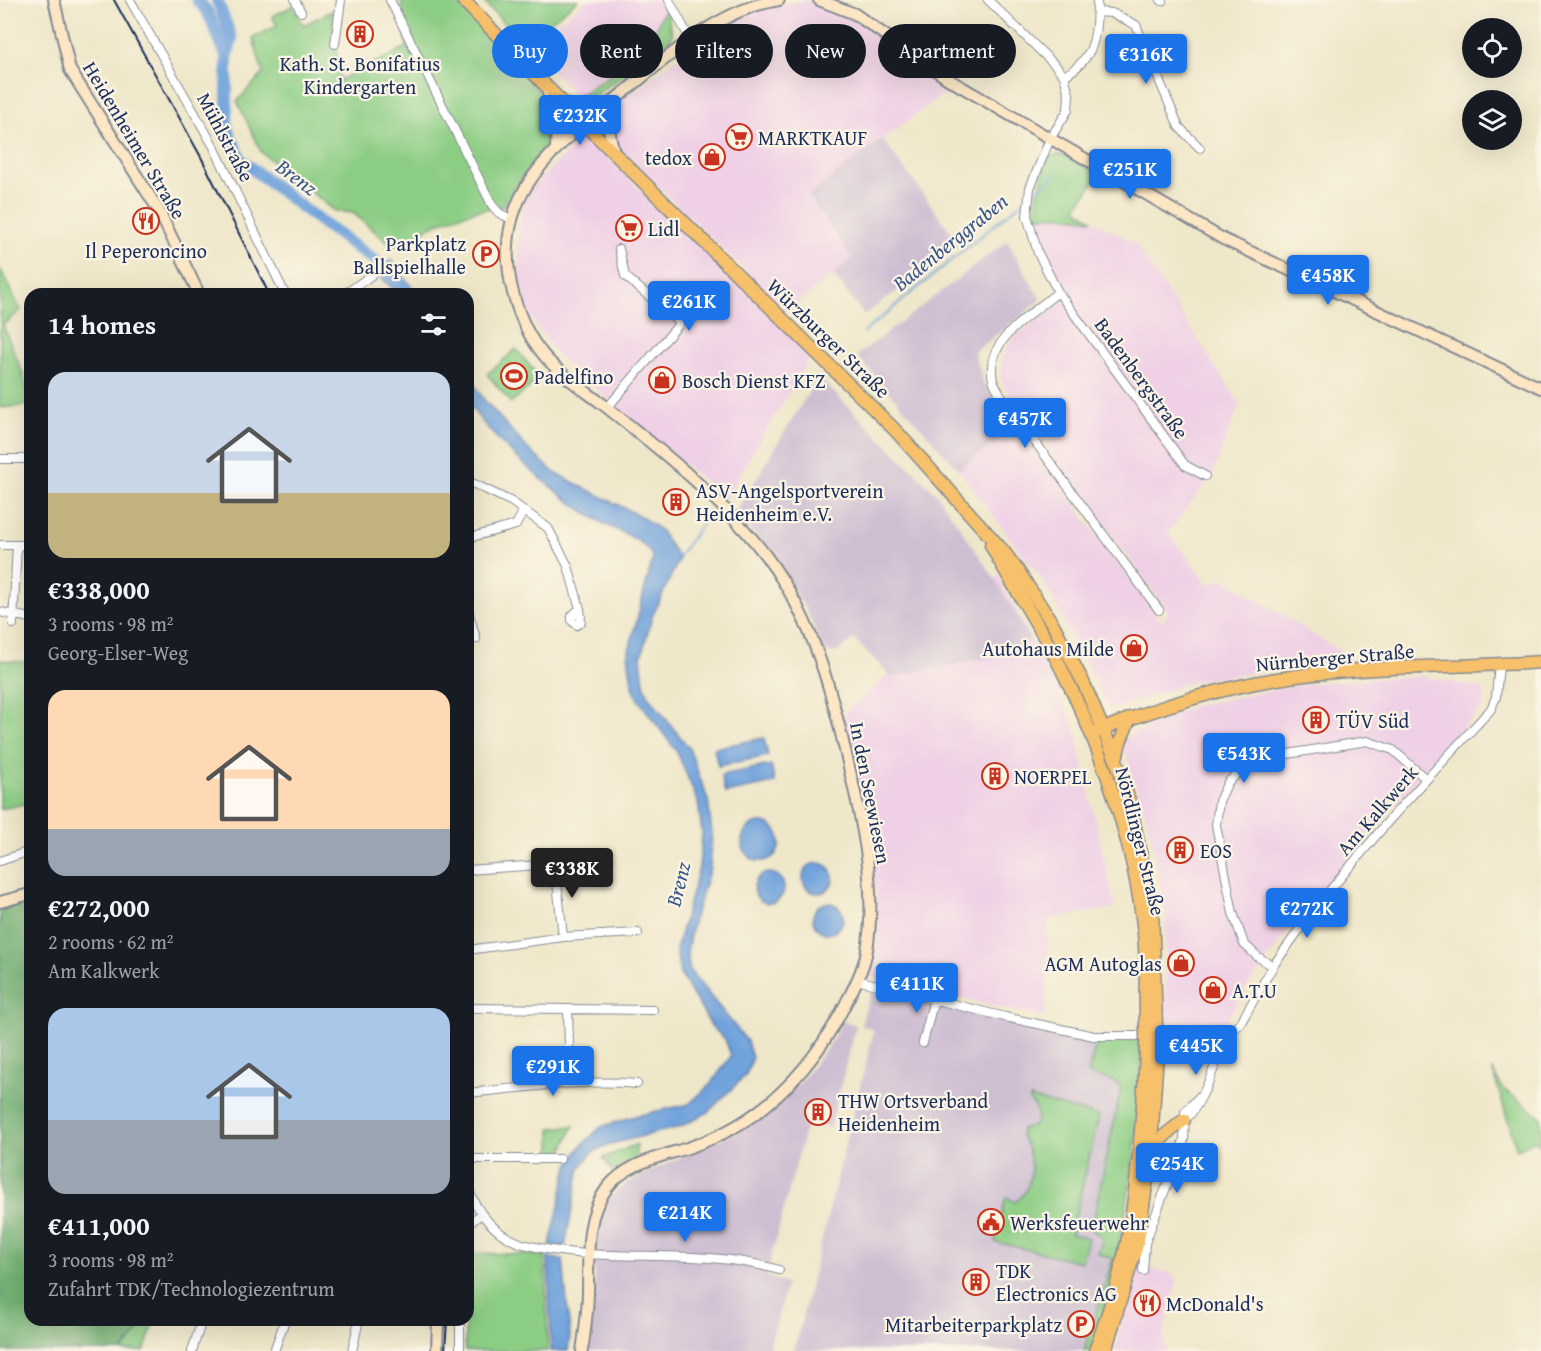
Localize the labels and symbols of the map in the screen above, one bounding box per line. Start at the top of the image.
building icon: Kath. St. Bonifatius Kindergarten [345,19,375,49]
pin: €316K [1104,34,1188,85]
place label: Kath. St. Bonifatius Kindergarten [280,49,440,101]
street label: Heidenheimer Straße [76,56,194,224]
street label: Mühlstraße [190,87,262,187]
pin: €232K [538,95,622,146]
supermarket icon: MARKTKAUF [724,122,754,152]
place label: MARKTKAUF [758,123,867,152]
shop icon: tedox [697,142,727,172]
place label: tedox [645,143,693,172]
pin: €251K [1088,149,1172,200]
water label: Brenz [269,150,324,203]
water label: Badenberggraben [885,186,1015,299]
restaurant icon: Il Peperoncino [131,206,161,236]
supermarket icon: Lidl [614,213,644,243]
place label: Lidl [648,214,680,243]
place label: Parkplatz Ballspielhalle [353,229,466,281]
place label: Il Peperoncino [85,236,207,265]
parking icon: Parkplatz Ballspielhalle [471,239,501,269]
pin: €458K [1286,255,1370,306]
street label: Würzburger Straße [761,271,897,405]
pin: €261K [647,281,731,332]
street label: Badenbergstraße [1088,311,1196,445]
sports icon: Padelfino [499,361,529,391]
place label: Padelfino [534,362,613,391]
shop icon: Bosch Dienst KFZ [647,365,677,395]
place label: Bosch Dienst KFZ [682,366,826,395]
pin: €457K [983,398,1067,449]
place label: ASV-Angelsportverein Heidenheim e.V. [696,476,883,528]
building icon: ASV-Angelsportverein Heidenheim e.V. [661,487,691,517]
shop icon: Autohaus Milde [1119,633,1149,663]
place label: Autohaus Milde [982,634,1114,663]
street label: Nürnberger Straße [1255,636,1415,678]
building icon: TÜV Süd [1301,705,1331,735]
place label: TÜV Süd [1336,706,1409,735]
street label: In den Seewiesen [843,720,899,866]
pin: €543K [1202,733,1286,784]
street label: Am Kalkwerk [1329,758,1425,862]
building icon: NOERPEL [980,761,1010,791]
place label: NOERPEL [1014,762,1092,791]
street label: Nördlinger Straße [1109,764,1173,918]
building icon: EOS [1165,835,1195,865]
place label: EOS [1200,836,1232,865]
pin: €338K [530,848,614,899]
water label: Brenz [657,858,698,911]
pin: €272K [1265,888,1349,939]
shop icon: AGM Autoglas [1166,948,1196,978]
place label: AGM Autoglas [1044,949,1162,978]
pin: €411K [875,963,959,1014]
shop icon: A.T.U [1198,975,1228,1005]
place label: A.T.U [1232,976,1277,1005]
pin: €445K [1154,1025,1238,1076]
pin: €291K [511,1046,595,1097]
place label: THW Ortsverband Heidenheim [838,1086,988,1138]
building icon: THW Ortsverband Heidenheim [803,1097,833,1127]
pin: €254K [1135,1143,1219,1194]
pin: €214K [643,1192,727,1243]
public building icon: Werksfeuerwehr [976,1207,1006,1237]
place label: Werksfeuerwehr [1010,1208,1149,1237]
place label: TDK Electronics AG [996,1256,1117,1308]
building icon: TDK Electronics AG [961,1267,991,1297]
restaurant icon: McDonald's [1132,1288,1162,1318]
place label: McDonald's [1166,1289,1264,1318]
parking icon: Mitarbeiterparkplatz [1066,1309,1096,1339]
place label: Mitarbeiterparkplatz [885,1310,1062,1339]

